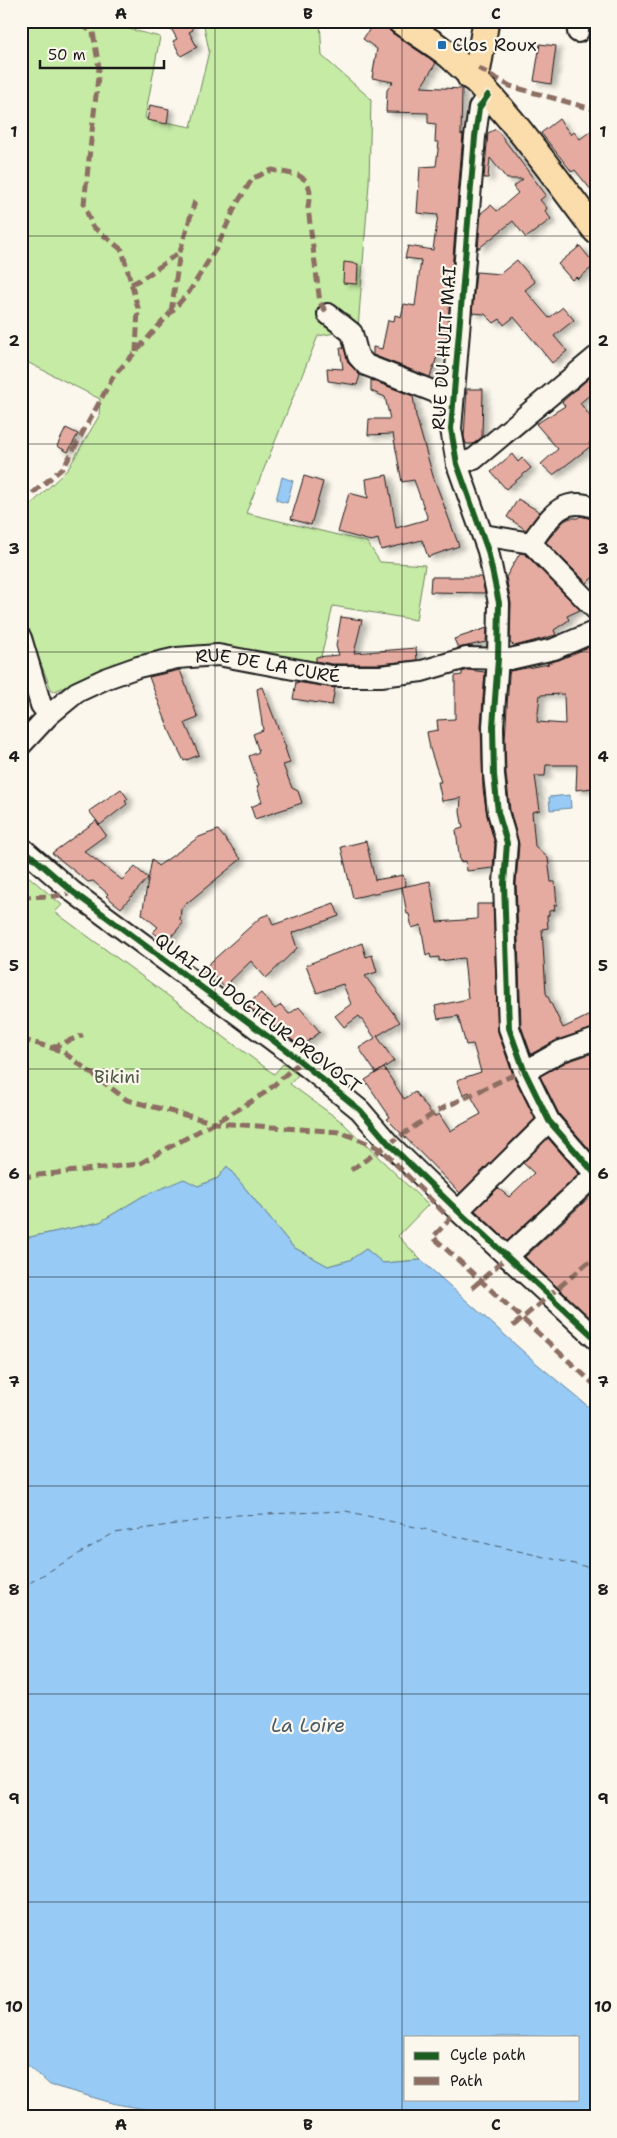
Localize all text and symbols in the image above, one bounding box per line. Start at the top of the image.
text: A [115,3,127,24]
text: B [303,3,313,24]
text: C [491,3,501,24]
place label: Clos Roux [452,33,537,57]
scale bar [40,38,164,70]
marker: Clos Roux [436,39,448,51]
text: 50 m [48,45,86,65]
text: 1 [10,121,18,142]
text: 1 [599,121,607,142]
street label: RUE DU HUIT MAI [426,265,462,431]
text: 2 [8,330,20,351]
text: 2 [597,330,609,351]
text: 3 [8,538,20,559]
text: 3 [597,538,609,559]
street label: RUE DE LA CURÉ [194,643,340,688]
text: 4 [8,746,20,767]
text: 4 [597,746,609,767]
street label: QUAI DU DOCTEUR PROVOST [150,927,366,1099]
text: 5 [9,955,19,976]
text: 5 [598,955,608,976]
park label: Bikini [94,1065,140,1089]
text: 6 [8,1163,20,1184]
text: 6 [597,1163,609,1184]
text: 7 [8,1371,20,1392]
text: 7 [597,1371,609,1392]
text: 8 [8,1579,20,1600]
text: 8 [597,1579,609,1600]
water label: La Loire [271,1713,345,1738]
text: 9 [8,1788,20,1809]
text: 9 [597,1788,609,1809]
text: 10 [5,1996,23,2017]
text: 10 [594,1996,612,2017]
legend [404,2036,580,2100]
text: Cycle path [450,2045,526,2065]
text: Path [450,2071,483,2091]
text: A [115,2114,127,2135]
text: B [303,2114,313,2135]
text: C [491,2114,501,2135]

